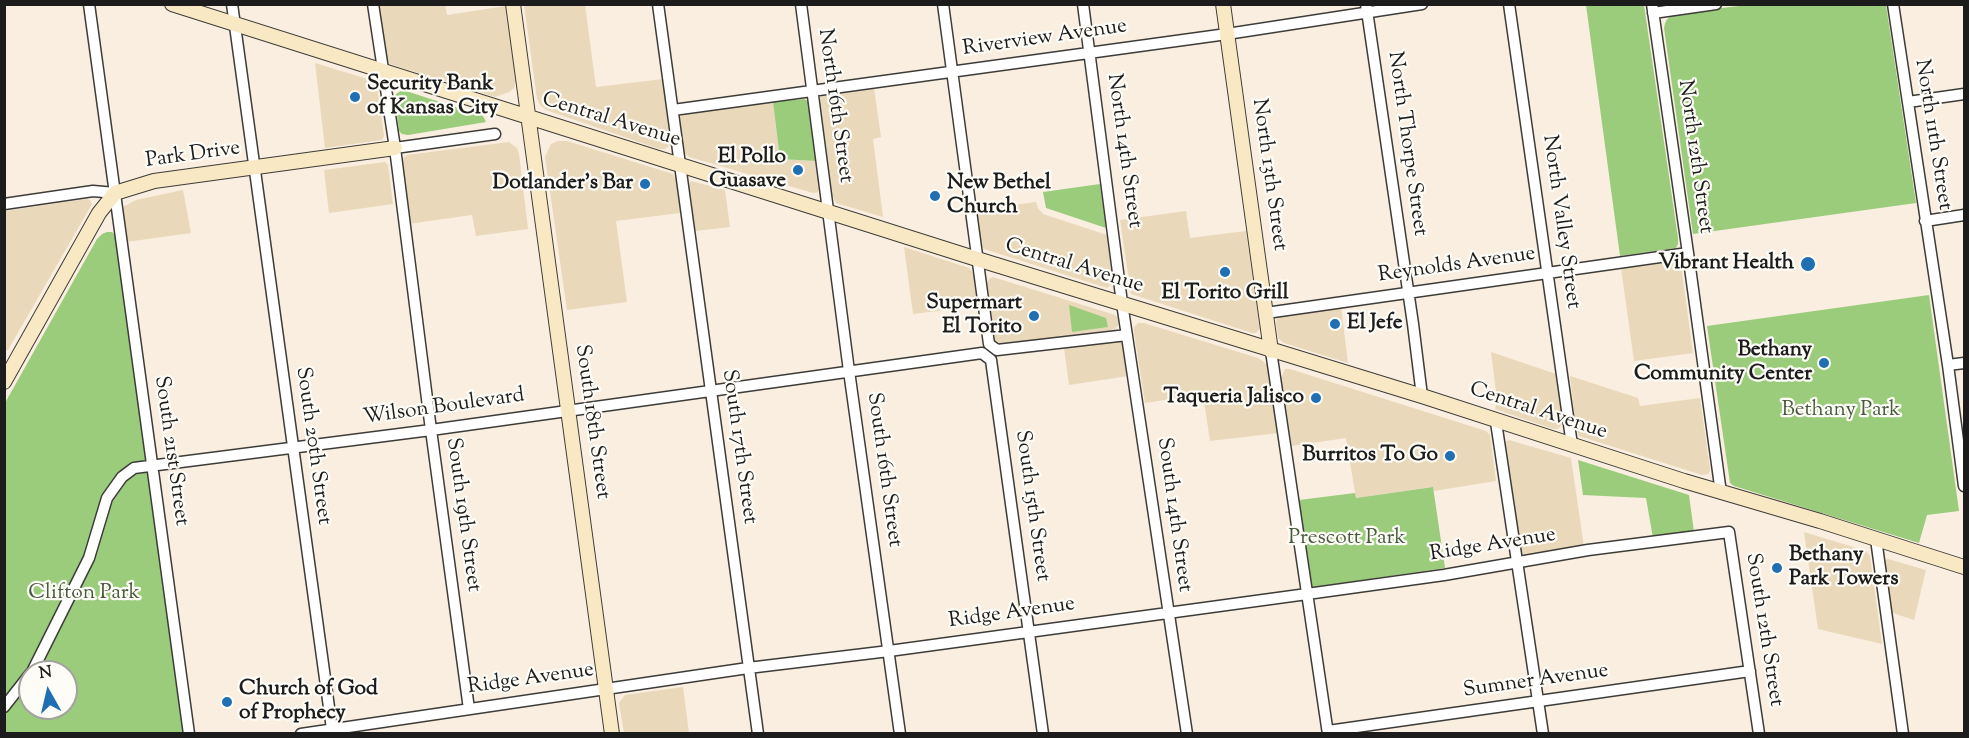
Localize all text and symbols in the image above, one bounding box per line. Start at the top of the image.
street label: Riverview Avenue [961,15,1129,63]
street label: North 16th Street [811,27,857,185]
street label: North Thorpe Street [1381,50,1431,238]
street label: North 11th Street [1908,58,1956,212]
place label: Security Bank of Kansas City [367,72,498,122]
street label: North 14th Street [1100,72,1146,230]
street label: North 12th Street [1671,79,1717,235]
street label: Central Avenue [539,88,683,154]
marker: Security Bank of Kansas City [348,90,362,104]
street label: North 13th Street [1245,97,1291,253]
street label: North Valley Street [1535,133,1585,311]
street label: Park Drive [144,137,242,175]
place label: El Pollo Guasave [709,145,786,195]
marker: El Pollo Guasave [791,163,805,177]
place label: Dotlander's Bar [493,171,633,197]
place label: New Bethel Church [947,171,1051,221]
marker: Dotlander's Bar [638,177,652,191]
marker: New Bethel Church [928,189,942,203]
street label: Central Avenue [1002,234,1146,300]
street label: Reynolds Avenue [1377,243,1537,289]
place label: Vibrant Health [1658,251,1794,277]
marker: Vibrant Health [1799,255,1817,273]
marker: El Torito Grill [1218,265,1232,279]
place label: El Torito Grill [1161,281,1289,307]
place label: Supermart El Torito [926,291,1022,341]
marker: Supermart El Torito [1027,309,1041,323]
place label: El Jefe [1347,311,1403,337]
marker: El Jefe [1328,317,1342,331]
place label: Bethany Community Center [1634,338,1812,388]
street label: South 18th Street [568,343,614,501]
marker: Bethany Community Center [1817,356,1831,370]
street label: South 20th Street [288,365,336,527]
street label: South 17th Street [715,368,761,526]
street label: South 21st Street [147,374,193,528]
street label: Central Avenue [1466,378,1610,446]
street label: Wilson Boulevard [362,384,526,432]
place label: Taqueria Jalisco [1163,385,1304,411]
street label: South 16th Street [860,391,906,549]
marker: Taqueria Jalisco [1309,391,1323,405]
park label: Bethany Park [1782,398,1900,424]
street label: South 15th Street [1008,429,1054,583]
street label: South 19th Street [439,436,485,594]
street label: South 14th Street [1150,436,1196,594]
place label: Burritos To Go [1302,443,1438,469]
marker: Burritos To Go [1443,449,1457,463]
street label: Ridge Avenue [1428,524,1558,568]
park label: Prescott Park [1288,526,1406,552]
place label: Bethany Park Towers [1789,543,1898,593]
street label: South 12th Street [1738,551,1788,709]
marker: Bethany Park Towers [1770,561,1784,575]
park label: Clifton Park [28,581,140,607]
street label: Ridge Avenue [947,593,1077,635]
street label: Ridge Avenue [466,659,596,701]
street label: Sumner Avenue [1462,659,1610,705]
north arrow [18,660,78,720]
text: N [38,661,54,686]
place label: Church of God of Prophecy [239,677,378,727]
marker: Church of God of Prophecy [220,695,234,709]

